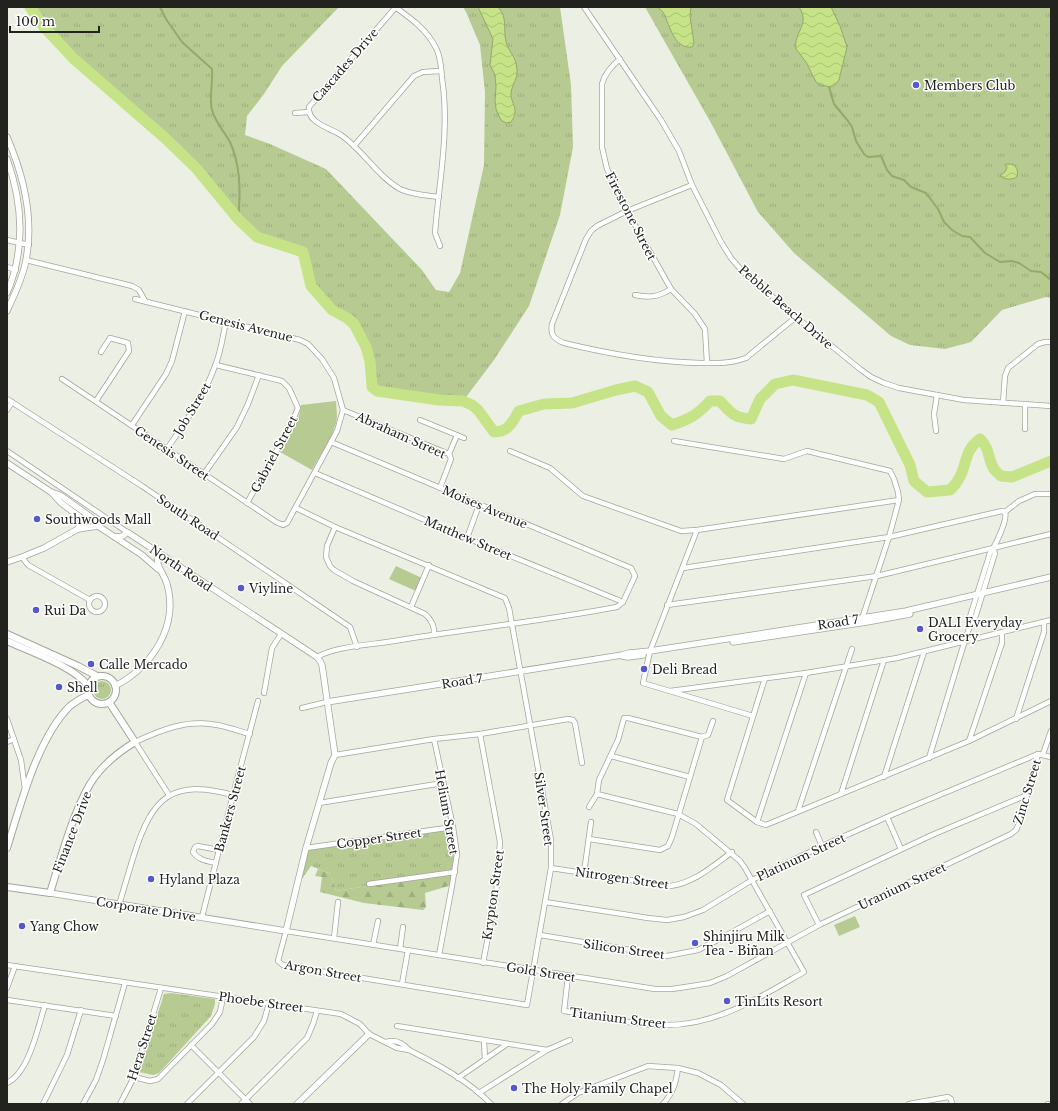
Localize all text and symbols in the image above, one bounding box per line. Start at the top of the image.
scale bar [10,8,99,34]
text: 100 m [16,14,55,29]
street label: Cascades Drive [309,25,381,105]
place label: Members Club [924,78,1015,93]
marker: Members Club [911,80,921,90]
street label: Firestone Street [602,169,660,263]
street label: Pebble Beach Drive [736,262,836,352]
street label: Genesis Avenue [198,307,295,345]
street label: Job Street [169,379,214,440]
street label: Abraham Street [353,408,449,462]
street label: Gabriel Street [247,413,301,495]
street label: Genesis Street [132,422,213,484]
street label: Moises Avenue [440,482,530,532]
street label: South Road [154,491,222,543]
place label: Southwoods Mall [45,512,152,527]
street label: Matthew Street [422,513,514,563]
marker: Southwoods Mall [32,514,42,524]
street label: North Road [147,542,215,594]
place label: Viyline [248,581,293,596]
marker: Viyline [236,583,246,593]
place label: Rui Da [44,603,87,618]
marker: Rui Da [31,605,41,615]
street label: Road 7 [816,611,861,633]
place label: DALI Everyday Grocery [928,615,1023,644]
marker: DALI Everyday Grocery [915,624,925,634]
place label: Calle Mercado [99,657,188,672]
marker: Calle Mercado [86,659,96,669]
place label: Deli Bread [652,662,717,677]
marker: Deli Bread [639,664,649,674]
street label: Road 7 [440,670,485,692]
place label: Shell [67,680,98,695]
marker: Shell [54,682,64,692]
street label: Zinc Street [1010,757,1044,827]
street label: Bankers Street [211,764,249,854]
street label: Helium Street [432,768,462,856]
street label: Silver Street [531,771,557,847]
street label: Finance Drive [50,789,95,875]
street label: Copper Street [336,825,423,851]
street label: Platinum Street [754,830,848,884]
street label: Krypton Street [479,848,507,941]
street label: Uranium Street [856,859,949,913]
street label: Nitrogen Street [574,864,670,892]
place label: Hyland Plaza [159,872,240,887]
marker: Hyland Plaza [146,874,156,884]
street label: Corporate Drive [95,894,197,924]
place label: Yang Chow [29,919,100,934]
marker: Yang Chow [17,921,27,931]
place label: Shinjiru Milk Tea - Biñan [703,929,785,958]
street label: Silicon Street [582,936,666,962]
marker: Shinjiru Milk Tea - Biñan [690,938,700,948]
street label: Argon Street [282,957,363,985]
street label: Gold Street [505,959,577,985]
street label: Phoebe Street [218,989,305,1015]
place label: TinLits Resort [735,994,823,1009]
marker: TinLits Resort [722,996,732,1006]
street label: Titanium Street [569,1005,668,1031]
street label: Hera Street [124,1011,160,1082]
place label: The Holy Family Chapel [522,1081,673,1096]
marker: The Holy Family Chapel [509,1083,519,1093]

